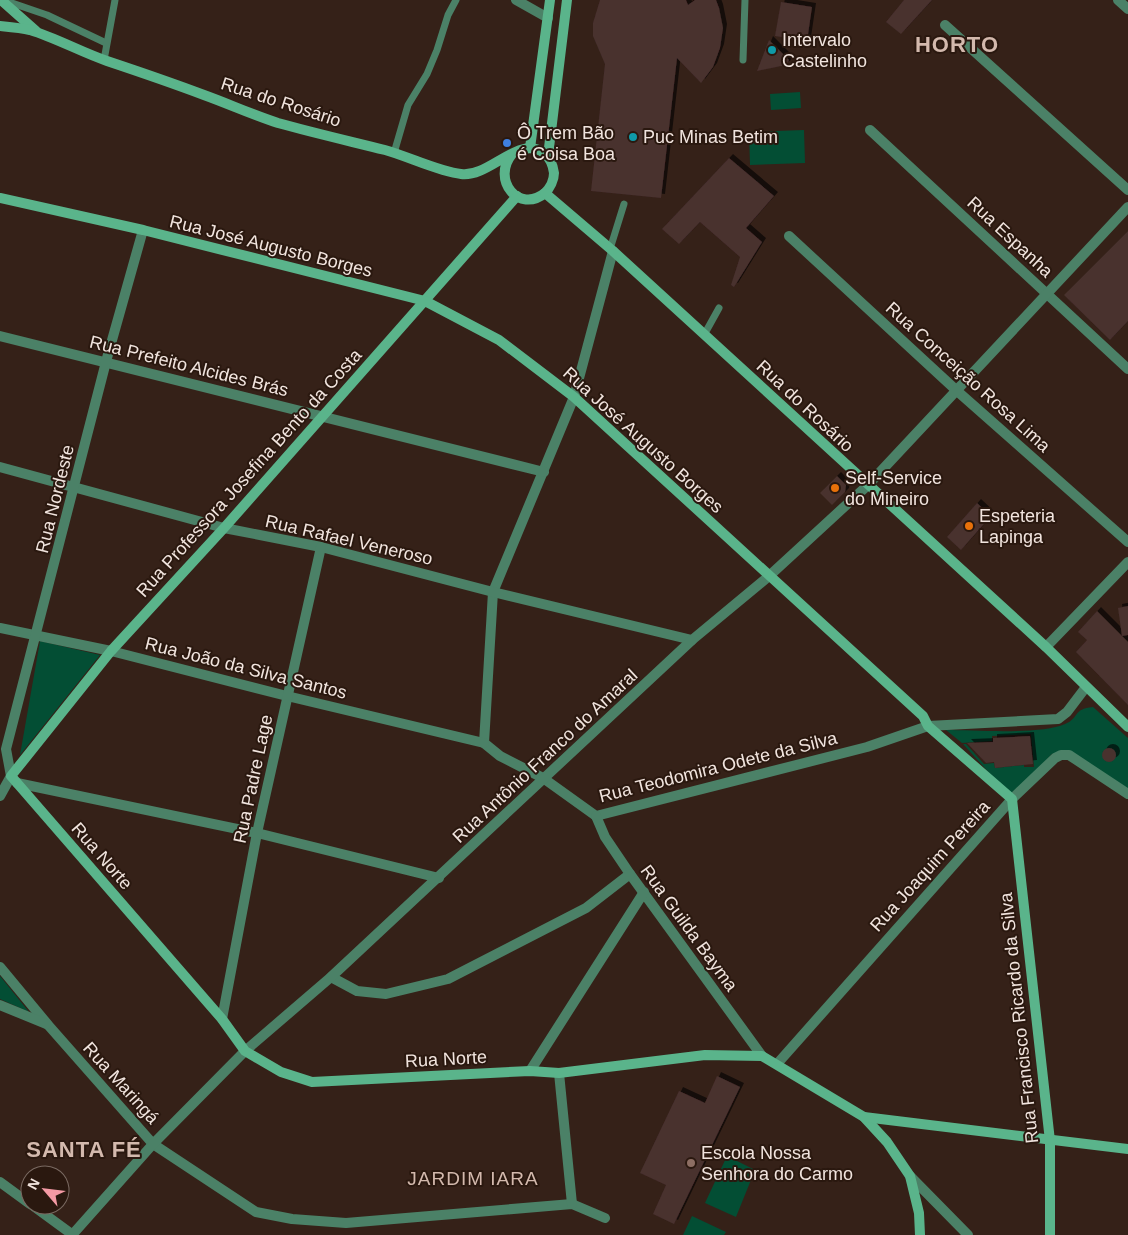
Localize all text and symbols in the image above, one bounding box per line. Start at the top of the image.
place label: Intervalo Castelinho [782,30,867,71]
district label: HORTO [915,32,999,57]
marker: Intervalo Castelinho [766,44,778,56]
street label: Rua do Rosário [218,73,344,131]
place label: Ô Trem Bão é Coisa Boa [517,122,616,164]
place label: Puc Minas Betim [643,127,778,147]
marker: Puc Minas Betim [627,131,639,143]
marker: Ô Trem Bão é Coisa Boa [501,137,513,149]
street label: Rua Espanha [963,192,1057,282]
street label: Rua José Augusto Borges [168,211,374,281]
street label: Rua Conceição Rosa Lima [882,298,1055,457]
street label: Rua Prefeito Alcides Brás [88,332,290,400]
street label: Rua Professora Josefina Bento da Costa [132,344,366,601]
street label: Rua do Rosário [752,356,858,456]
street label: Rua José Augusto Borges [559,363,727,517]
street label: Rua Nordeste [32,443,78,555]
place label: Self-Service do Mineiro [845,468,942,509]
marker: Self-Service do Mineiro [829,482,841,494]
place label: Espeteria Lapinga [979,506,1056,547]
street label: Rua Rafael Veneroso [263,511,435,569]
marker: Espeteria Lapinga [963,520,975,532]
street label: Rua João da Silva Santos [143,633,349,703]
street label: Rua Antônio Franco do Amaral [449,665,641,847]
street label: Rua Padre Lage [230,713,276,845]
street label: Rua Teodomira Odete da Silva [597,727,840,806]
street label: Rua Joaquim Pereira [866,796,995,936]
street label: Rua Norte [68,818,136,894]
street label: Rua Guilda Bayma [637,861,742,996]
street label: Rua Francisco Ricardo da Silva [996,891,1042,1144]
street label: Rua Maringá [79,1038,164,1129]
street label: Rua Norte [405,1047,487,1071]
district label: SANTA FÉ [26,1137,142,1162]
place label: Escola Nossa Senhora do Carmo [701,1143,853,1184]
marker: Escola Nossa Senhora do Carmo [685,1157,697,1169]
north arrow [20,1165,70,1215]
district label: JARDIM IARA [407,1168,539,1189]
text: N [24,1176,43,1192]

